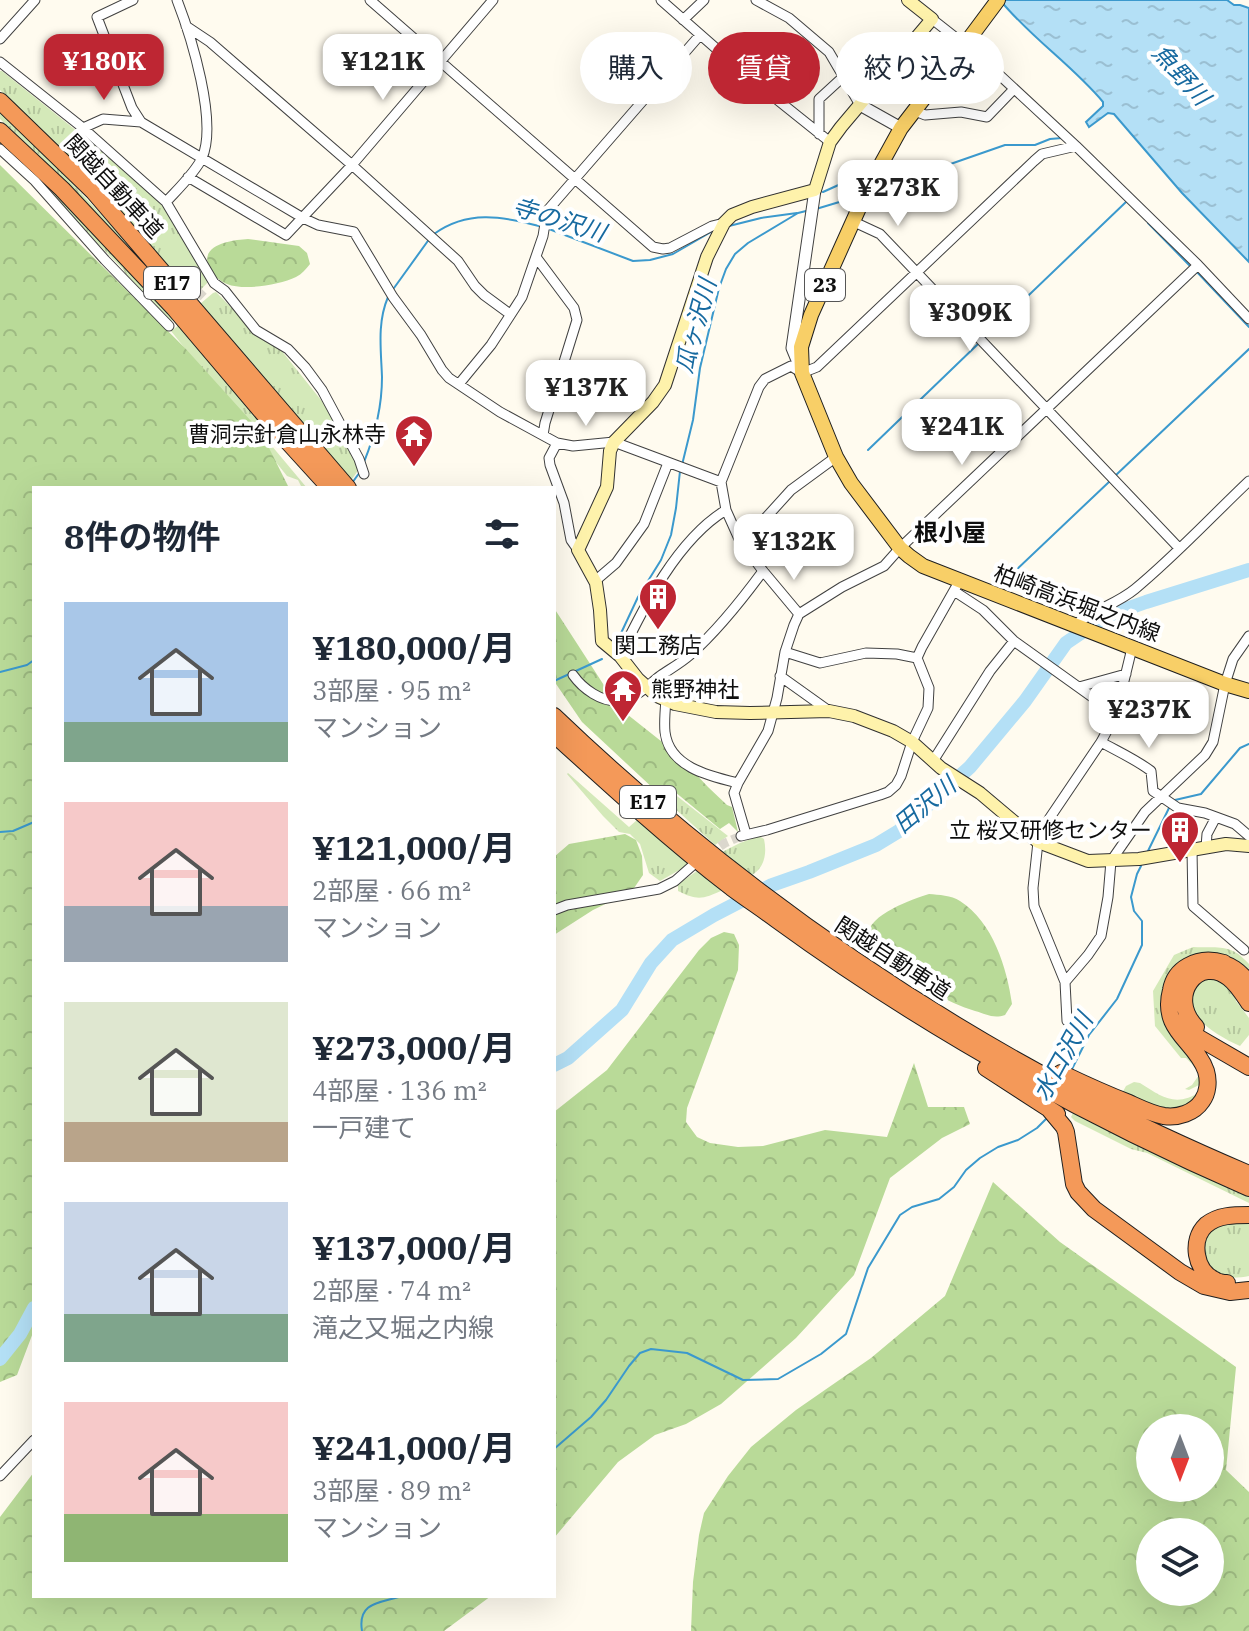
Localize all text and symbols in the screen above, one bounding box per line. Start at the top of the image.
chip: 購入 [580,32,692,104]
chip: 賃貸 [708,32,820,104]
chip: 絞り込み [836,32,1004,104]
pin: ¥180K [48,34,160,102]
pin: ¥121K [327,34,439,102]
water label: 魚野川 [1146,37,1220,114]
text: ¥180K [62,43,146,77]
text: ¥121K [341,43,425,77]
street label: 関越自動車道 [59,127,170,244]
pin: ¥273K [842,160,954,228]
text: ¥273K [856,169,940,203]
water label: 寺の沢川 [509,190,613,249]
road number: E17 [144,267,200,299]
road number: 23 [805,269,845,301]
water label: 瓜ヶ沢川 [667,272,724,376]
pin: ¥309K [914,285,1026,353]
text: ¥309K [928,294,1012,328]
pin: ¥137K [530,360,642,428]
text: ¥137K [544,369,628,403]
pin: ¥241K [906,399,1018,467]
text: ¥241K [920,408,1004,442]
temple icon: 曹洞宗針倉山永林寺 [393,413,435,468]
place label: 曹洞宗針倉山永林寺 [188,419,386,448]
icon: filters [480,512,524,556]
text: 8件の物件 [64,514,220,558]
pin: ¥132K [738,514,850,582]
district label: 根小屋 [914,516,986,548]
text: ¥132K [752,523,836,557]
street label: 柏崎高浜堀之内線 [990,557,1165,648]
building icon: 関工務店 [637,576,679,631]
text: ¥180,000/月 [312,625,516,669]
place label: 関工務店 [614,630,702,659]
icon: home [128,634,224,730]
temple icon: 熊野神社 [602,668,644,723]
text: 3部屋 · 95 m² [312,673,471,707]
place label: 熊野神社 [651,674,739,703]
pin: ¥237K [1093,682,1205,750]
text: ¥237K [1107,691,1191,725]
text: マンション [312,710,442,744]
water label: 田沢川 [886,767,965,840]
road number: E17 [620,786,676,818]
building icon: 立 桜又研修センター [1159,809,1201,864]
place label: 立 桜又研修センター [949,815,1152,844]
text: ¥121,000/月 [312,825,516,869]
icon: home [128,834,224,930]
text: 2部屋 · 66 m² [312,873,471,907]
street label: 関越自動車道 [830,909,957,1006]
text: マンション [312,910,442,944]
water label: 水口沢川 [1025,1004,1101,1106]
text: ¥273,000/月 [312,1025,516,1069]
icon: home [128,1034,224,1130]
text: 4部屋 · 136 m² [312,1073,487,1107]
text: 一戸建て [312,1110,416,1144]
text: ¥137,000/月 [312,1225,516,1269]
icon: home [128,1234,224,1330]
text: 2部屋 · 74 m² [312,1273,471,1307]
text: 滝之又堀之内線 [312,1310,494,1344]
north arrow [1136,1414,1224,1502]
map controls [1136,1414,1224,1606]
text: ¥241,000/月 [312,1425,516,1469]
icon: home [128,1434,224,1530]
text: 3部屋 · 89 m² [312,1473,471,1507]
text: マンション [312,1510,442,1544]
button: layers [1136,1518,1224,1606]

